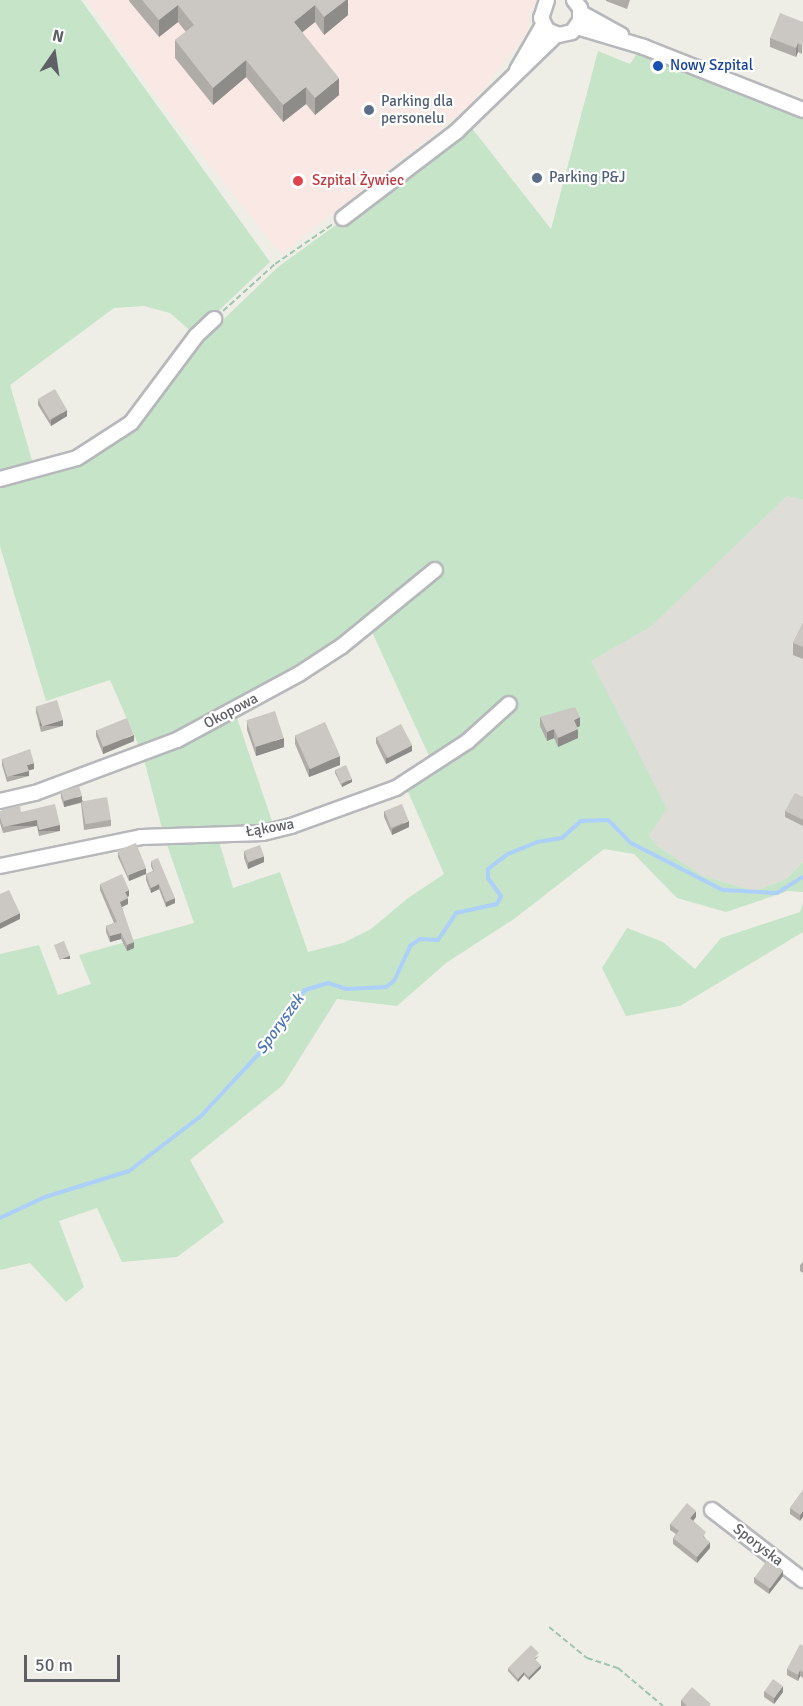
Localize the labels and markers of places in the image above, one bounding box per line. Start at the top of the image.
place label: Nowy Szpital [670,57,753,75]
marker: Nowy Szpital [651,59,665,73]
place label: Parking dla personelu [381,92,453,127]
marker: Parking dla personelu [362,103,376,117]
place label: Parking P&J [549,169,625,187]
marker: Parking P&J [530,171,544,185]
marker: Szpital Żywiec [289,172,307,190]
place label: Szpital Żywiec [312,172,404,190]

